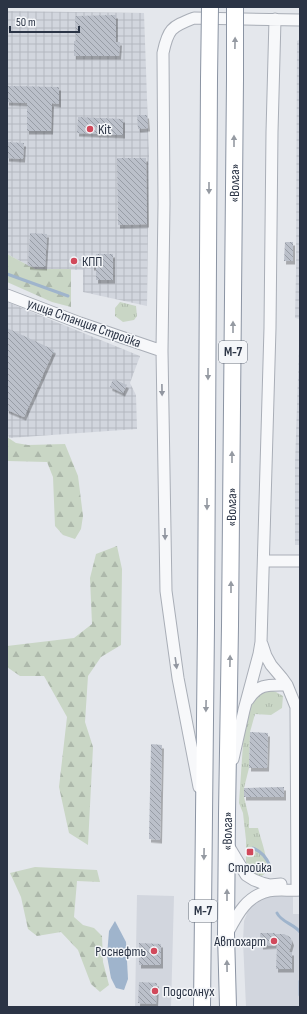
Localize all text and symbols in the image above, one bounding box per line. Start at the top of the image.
scale bar [10,8,79,34]
text: 50 m [16,15,36,30]
one-way arrow [232,36,238,49]
place label: Kit [98,121,111,138]
marker: Kit [85,124,95,134]
one-way arrow [231,134,237,147]
street label: «Волга» [225,164,243,202]
one-way arrow [206,182,212,195]
place label: КПП [82,253,102,270]
marker: КПП [69,256,79,266]
street label: улица Станция Стройка [25,295,143,351]
one-way arrow [230,320,236,333]
road number: М-7 [219,341,247,363]
one-way arrow [205,368,211,381]
one-way arrow [159,384,166,396]
one-way arrow [229,450,235,463]
street label: «Волга» [222,488,240,526]
one-way arrow [204,498,210,511]
one-way arrow [162,528,168,541]
one-way arrow [228,580,234,593]
one-way arrow [226,655,233,667]
one-way arrow [173,657,179,669]
one-way arrow [202,700,209,712]
street label: «Волга» [218,812,236,850]
marker: Стройка [245,847,255,857]
one-way arrow [201,848,207,861]
place label: Стройка [228,859,272,876]
one-way arrow [223,889,230,901]
road number: М-7 [189,900,217,922]
place label: Автохарт [213,933,266,950]
marker: Автохарт [269,936,279,946]
place label: Роснефть [95,943,146,960]
marker: Роснефть [149,946,159,956]
one-way arrow [224,959,230,972]
place label: Подсолнух [163,983,215,1000]
marker: Подсолнух [150,986,160,996]

